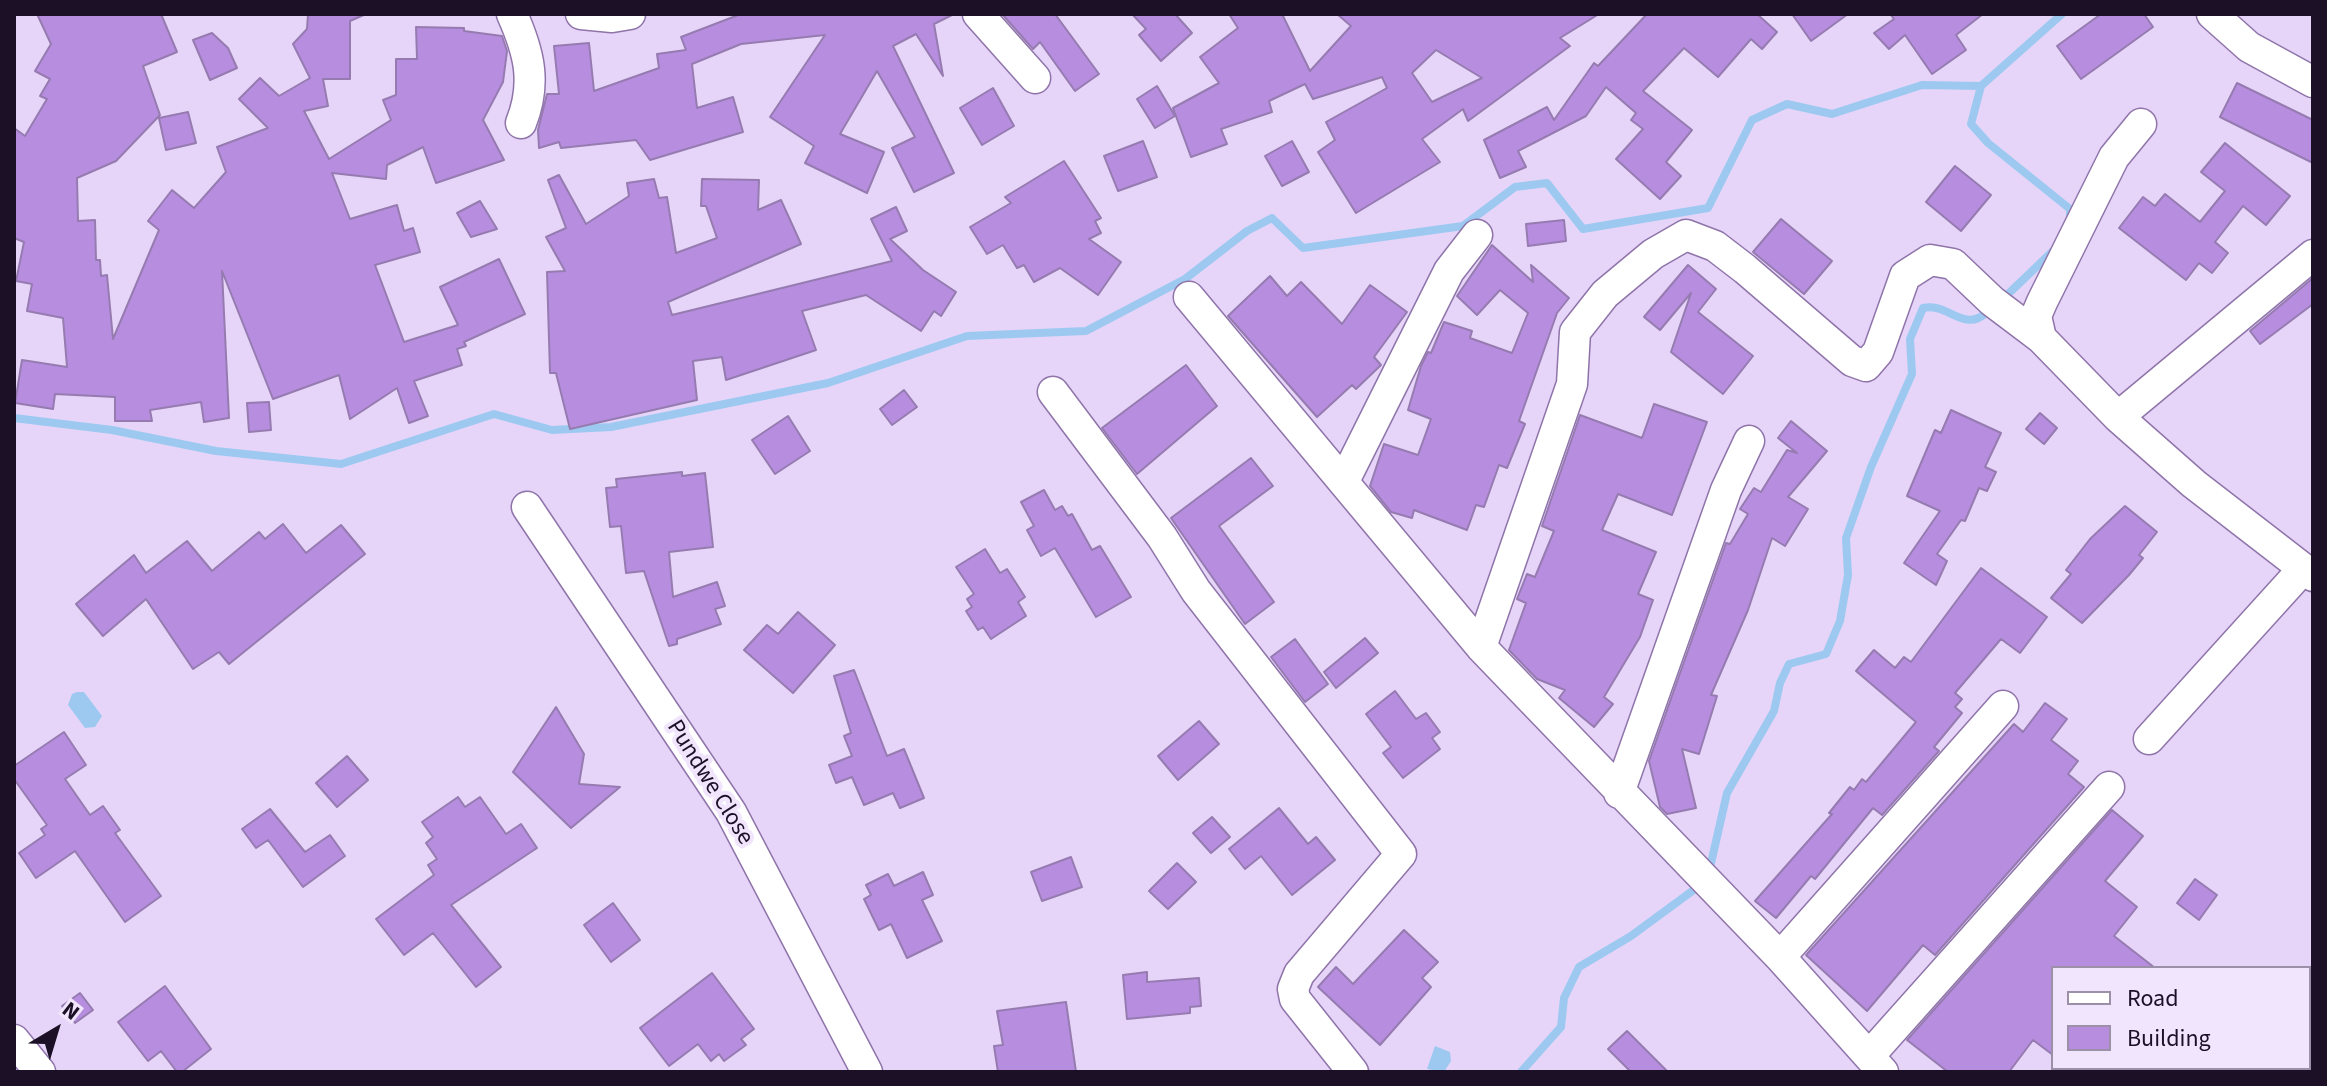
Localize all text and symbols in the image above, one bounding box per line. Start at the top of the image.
street label: Pundwe Close [659,715,759,851]
legend [2051,966,2311,1070]
text: Road [2127,981,2179,1016]
north arrow [16,990,96,1070]
text: N [55,994,86,1028]
text: Building [2127,1021,2211,1056]

